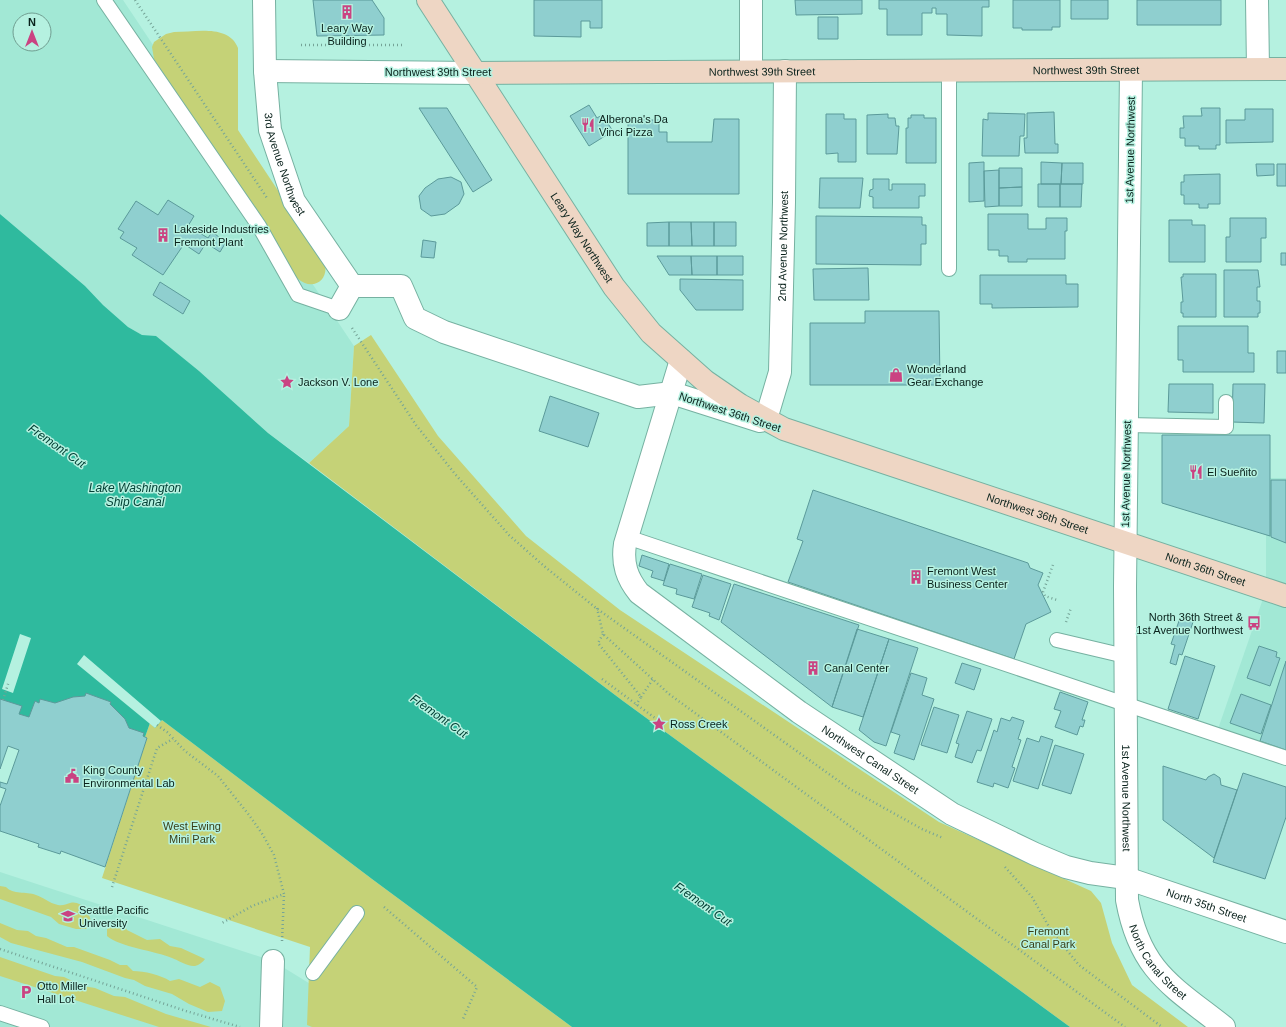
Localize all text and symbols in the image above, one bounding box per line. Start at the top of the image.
building icon: Leary Way Building [339,4,355,20]
north arrow [12,12,52,52]
text: N [28,16,36,28]
place label: Leary Way Building [321,22,374,47]
street label: Northwest 39th Street [1033,64,1139,76]
street label: Northwest 39th Street [709,65,815,78]
street label: Northwest 39th Street [385,66,491,78]
street label: 1st Avenue Northwest [1123,96,1137,204]
street label: 3rd Avenue Northwest [263,112,308,218]
place label: Alberona's Da Vinci Pizza [599,113,669,138]
restaurant icon: Alberona's Da Vinci Pizza [580,117,596,133]
street label: Leary Way Northwest [548,190,615,285]
street label: 2nd Avenue Northwest [776,191,790,302]
place label: Lakeside Industries Fremont Plant [174,223,269,248]
building icon: Lakeside Industries Fremont Plant [155,227,171,243]
place label: Wonderland Gear Exchange [907,363,983,388]
shop icon: Wonderland Gear Exchange [888,367,904,383]
place icon: Jackson V. Lone [279,374,295,390]
place label: Jackson V. Lone [298,376,378,388]
street label: Northwest 36th Street [678,390,782,434]
street label: 1st Avenue Northwest [1119,420,1133,528]
water label: Fremont Cut [26,421,89,471]
restaurant icon: El Sueñito [1188,464,1204,480]
place label: El Sueñito [1207,466,1257,478]
water label: Lake Washington Ship Canal [89,481,182,509]
street label: Northwest 36th Street [985,491,1090,536]
street label: North 36th Street [1164,550,1247,588]
place label: Fremont West Business Center [927,565,1008,590]
building icon: Fremont West Business Center [908,569,924,585]
place label: North 36th Street & 1st Avenue Northwest [1136,611,1244,636]
bus stop icon: North 36th Street & 1st Avenue Northwest [1246,615,1262,631]
building icon: Canal Center [805,660,821,676]
place label: Canal Center [824,662,889,674]
water label: Fremont Cut [408,691,471,741]
place icon: Ross Creek [651,716,667,732]
place label: Ross Creek [670,718,728,730]
street label: Northwest Canal Street [820,723,921,796]
street label: 1st Avenue Northwest [1120,744,1133,851]
place label: King County Environmental Lab [83,764,175,789]
public building icon: King County Environmental Lab [64,768,80,784]
park label: West Ewing Mini Park [163,820,221,845]
water label: Fremont Cut [672,879,735,929]
street label: North 35th Street [1165,886,1248,924]
place label: Seattle Pacific University [79,904,149,929]
school or university icon: Seattle Pacific University [60,908,76,924]
street label: North Canal Street [1127,923,1189,1002]
park label: Fremont Canal Park [1021,925,1076,950]
place label: Otto Miller Hall Lot [37,980,87,1005]
parking icon: Otto Miller Hall Lot [18,984,34,1000]

